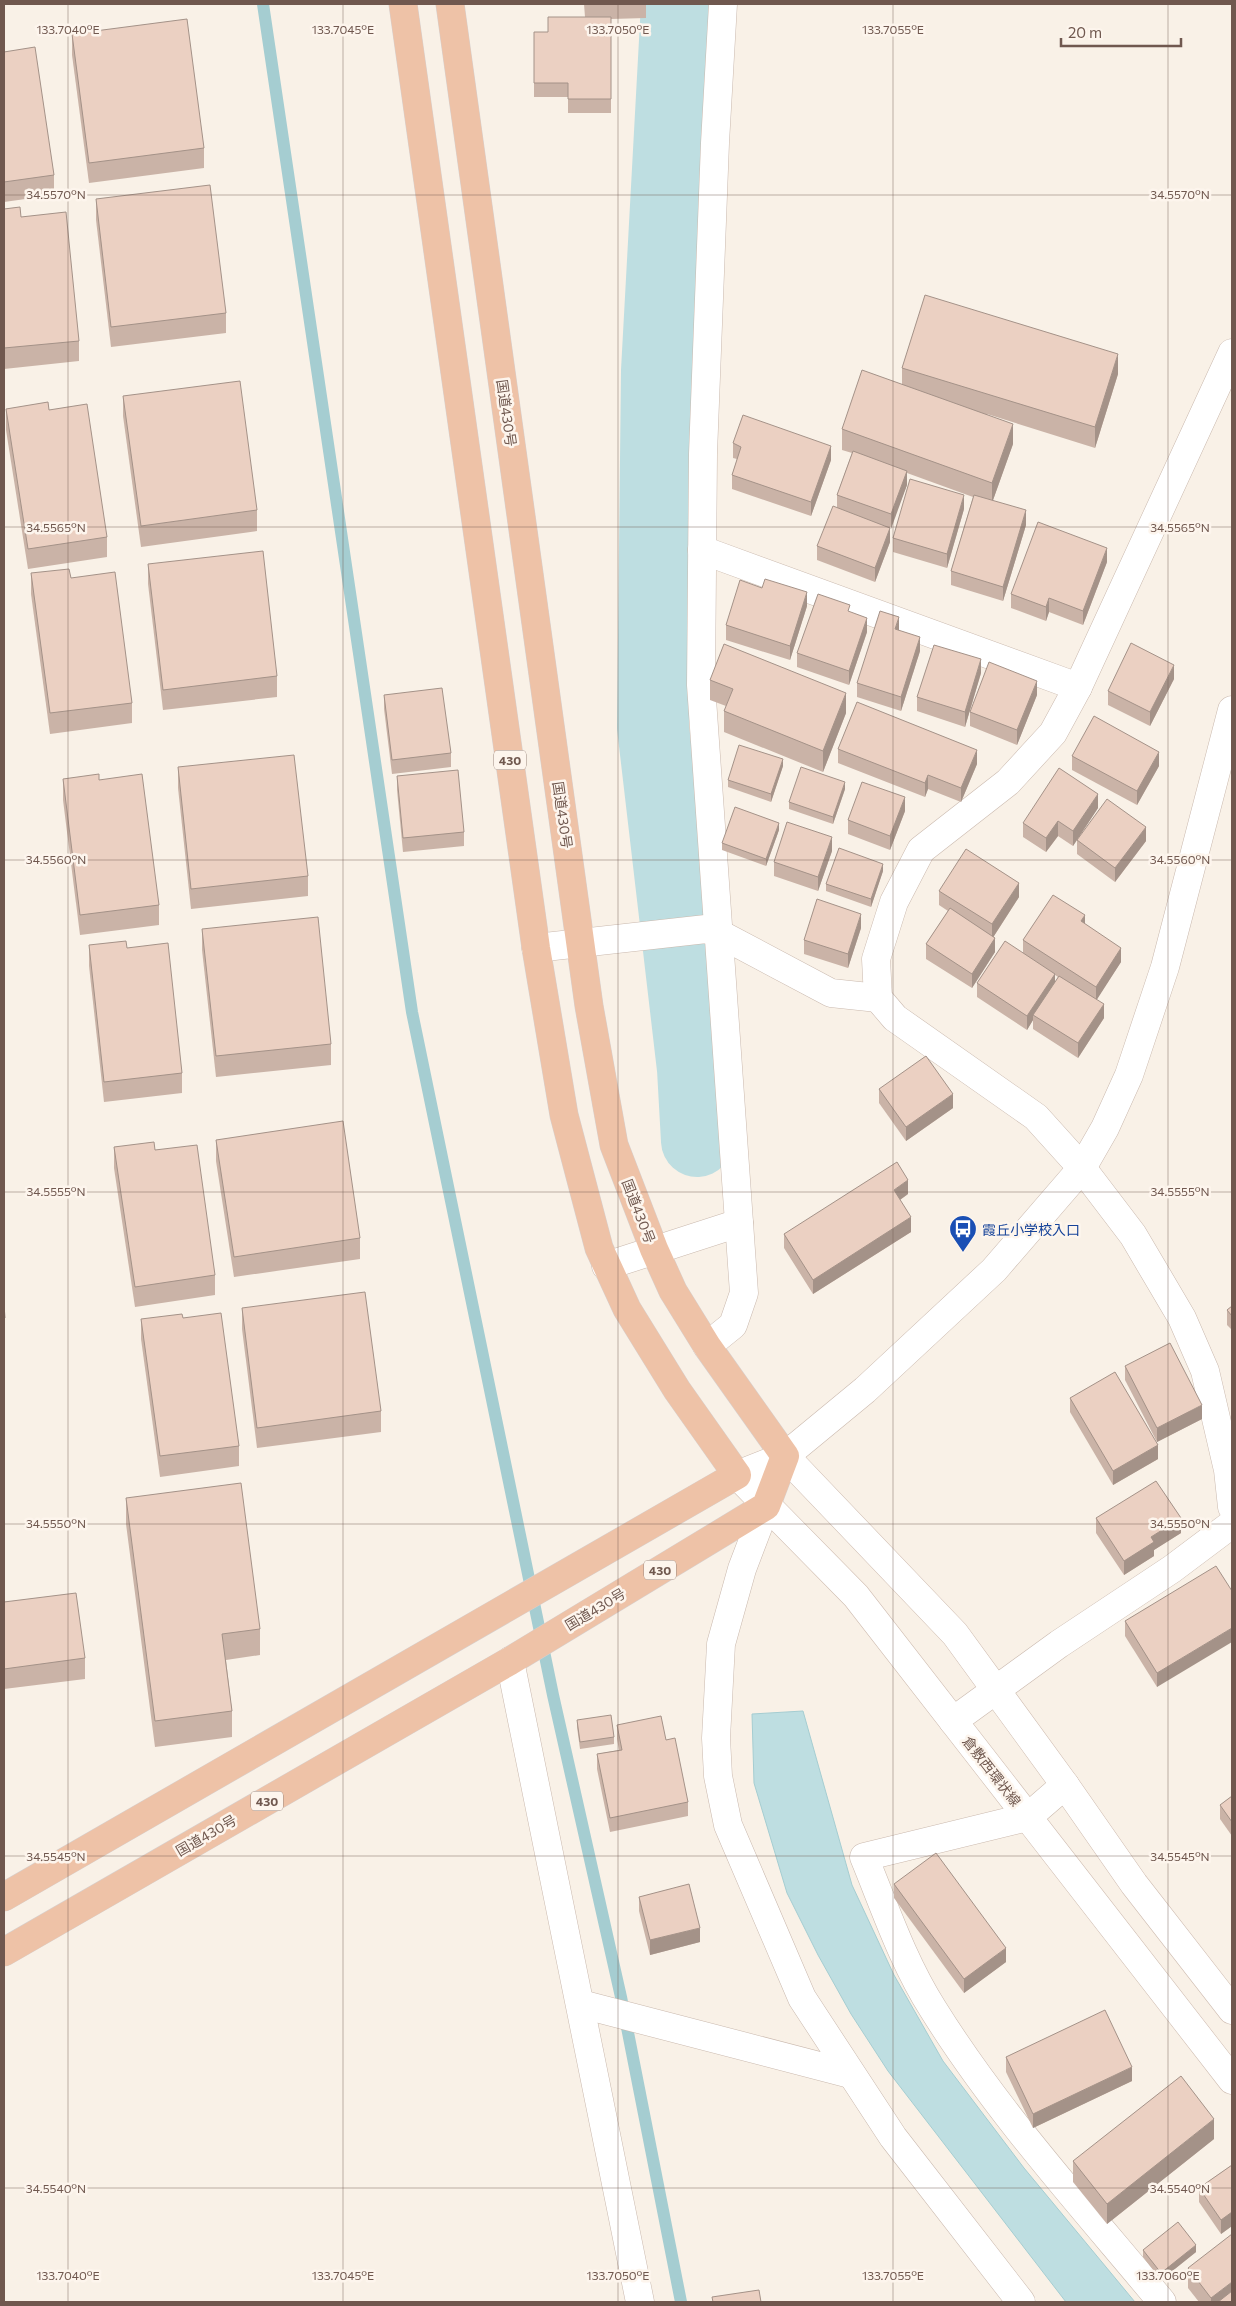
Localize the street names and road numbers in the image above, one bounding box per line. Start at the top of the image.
street label: 国道430号 [494,378,520,448]
road number: 430 [494,750,526,770]
street label: 国道430号 [550,780,576,850]
street label: 国道430号 [619,1176,659,1246]
road number: 430 [644,1560,676,1580]
street label: 国道430号 [562,1584,628,1634]
street label: 倉敷西環状線 [959,1733,1025,1809]
road number: 430 [251,1792,283,1810]
street label: 国道430号 [173,1811,239,1859]

